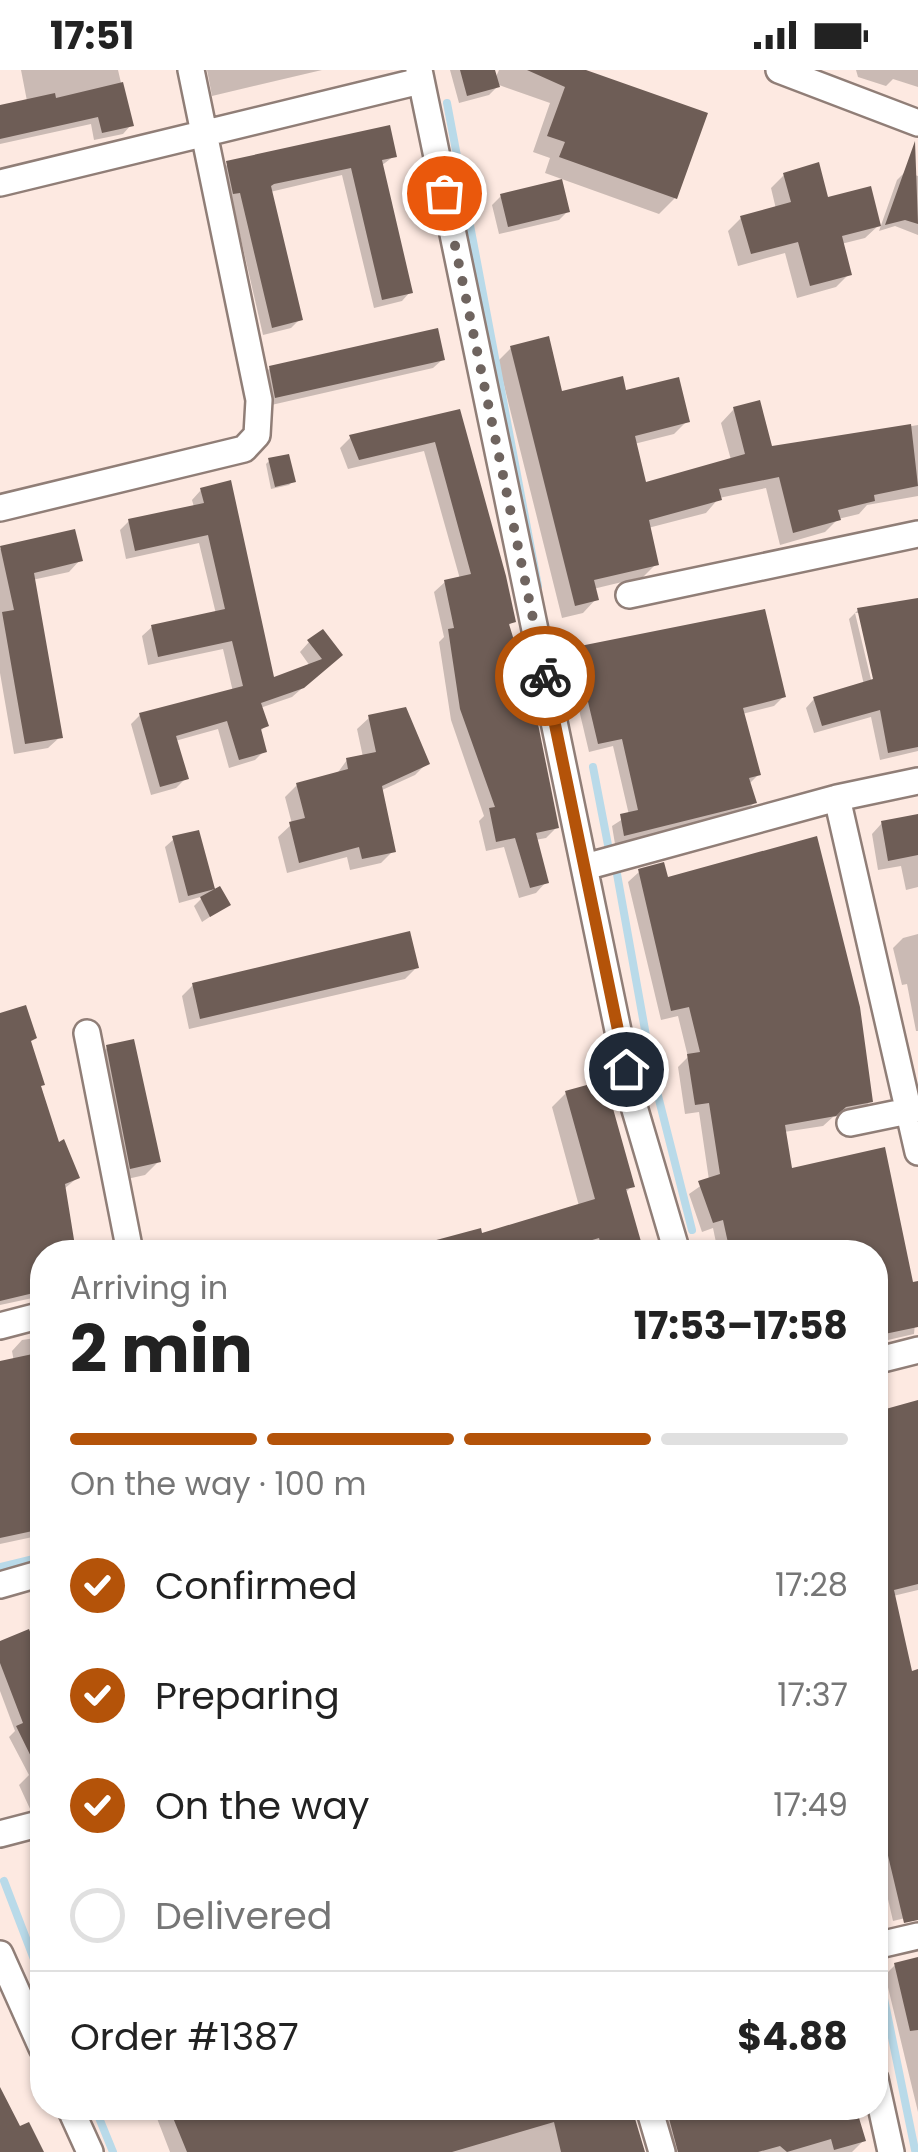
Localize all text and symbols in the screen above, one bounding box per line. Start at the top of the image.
text: 17:51 [50,9,134,62]
pin [402,151,487,236]
icon: bag [417,166,472,221]
courier [495,626,595,726]
icon: bike [518,649,573,704]
pin [584,1027,669,1112]
icon: home [599,1042,654,1097]
text: Arriving in [70,1265,228,1310]
text: 17:53–17:58 [634,1299,848,1352]
text: 2 min [70,1304,253,1395]
text: On the way · 100 m [70,1461,366,1506]
icon: check [70,1558,125,1613]
text: Confirmed [155,1559,357,1612]
text: 17:28 [775,1562,848,1607]
icon: check [70,1668,125,1723]
text: Preparing [155,1669,340,1722]
text: 17:37 [777,1672,848,1717]
icon: check [70,1778,125,1833]
text: On the way [155,1779,369,1832]
text: 17:49 [773,1782,848,1827]
text: Delivered [155,1889,332,1942]
text: Order #1387 [70,2010,299,2063]
text: $4.88 [737,2010,848,2063]

